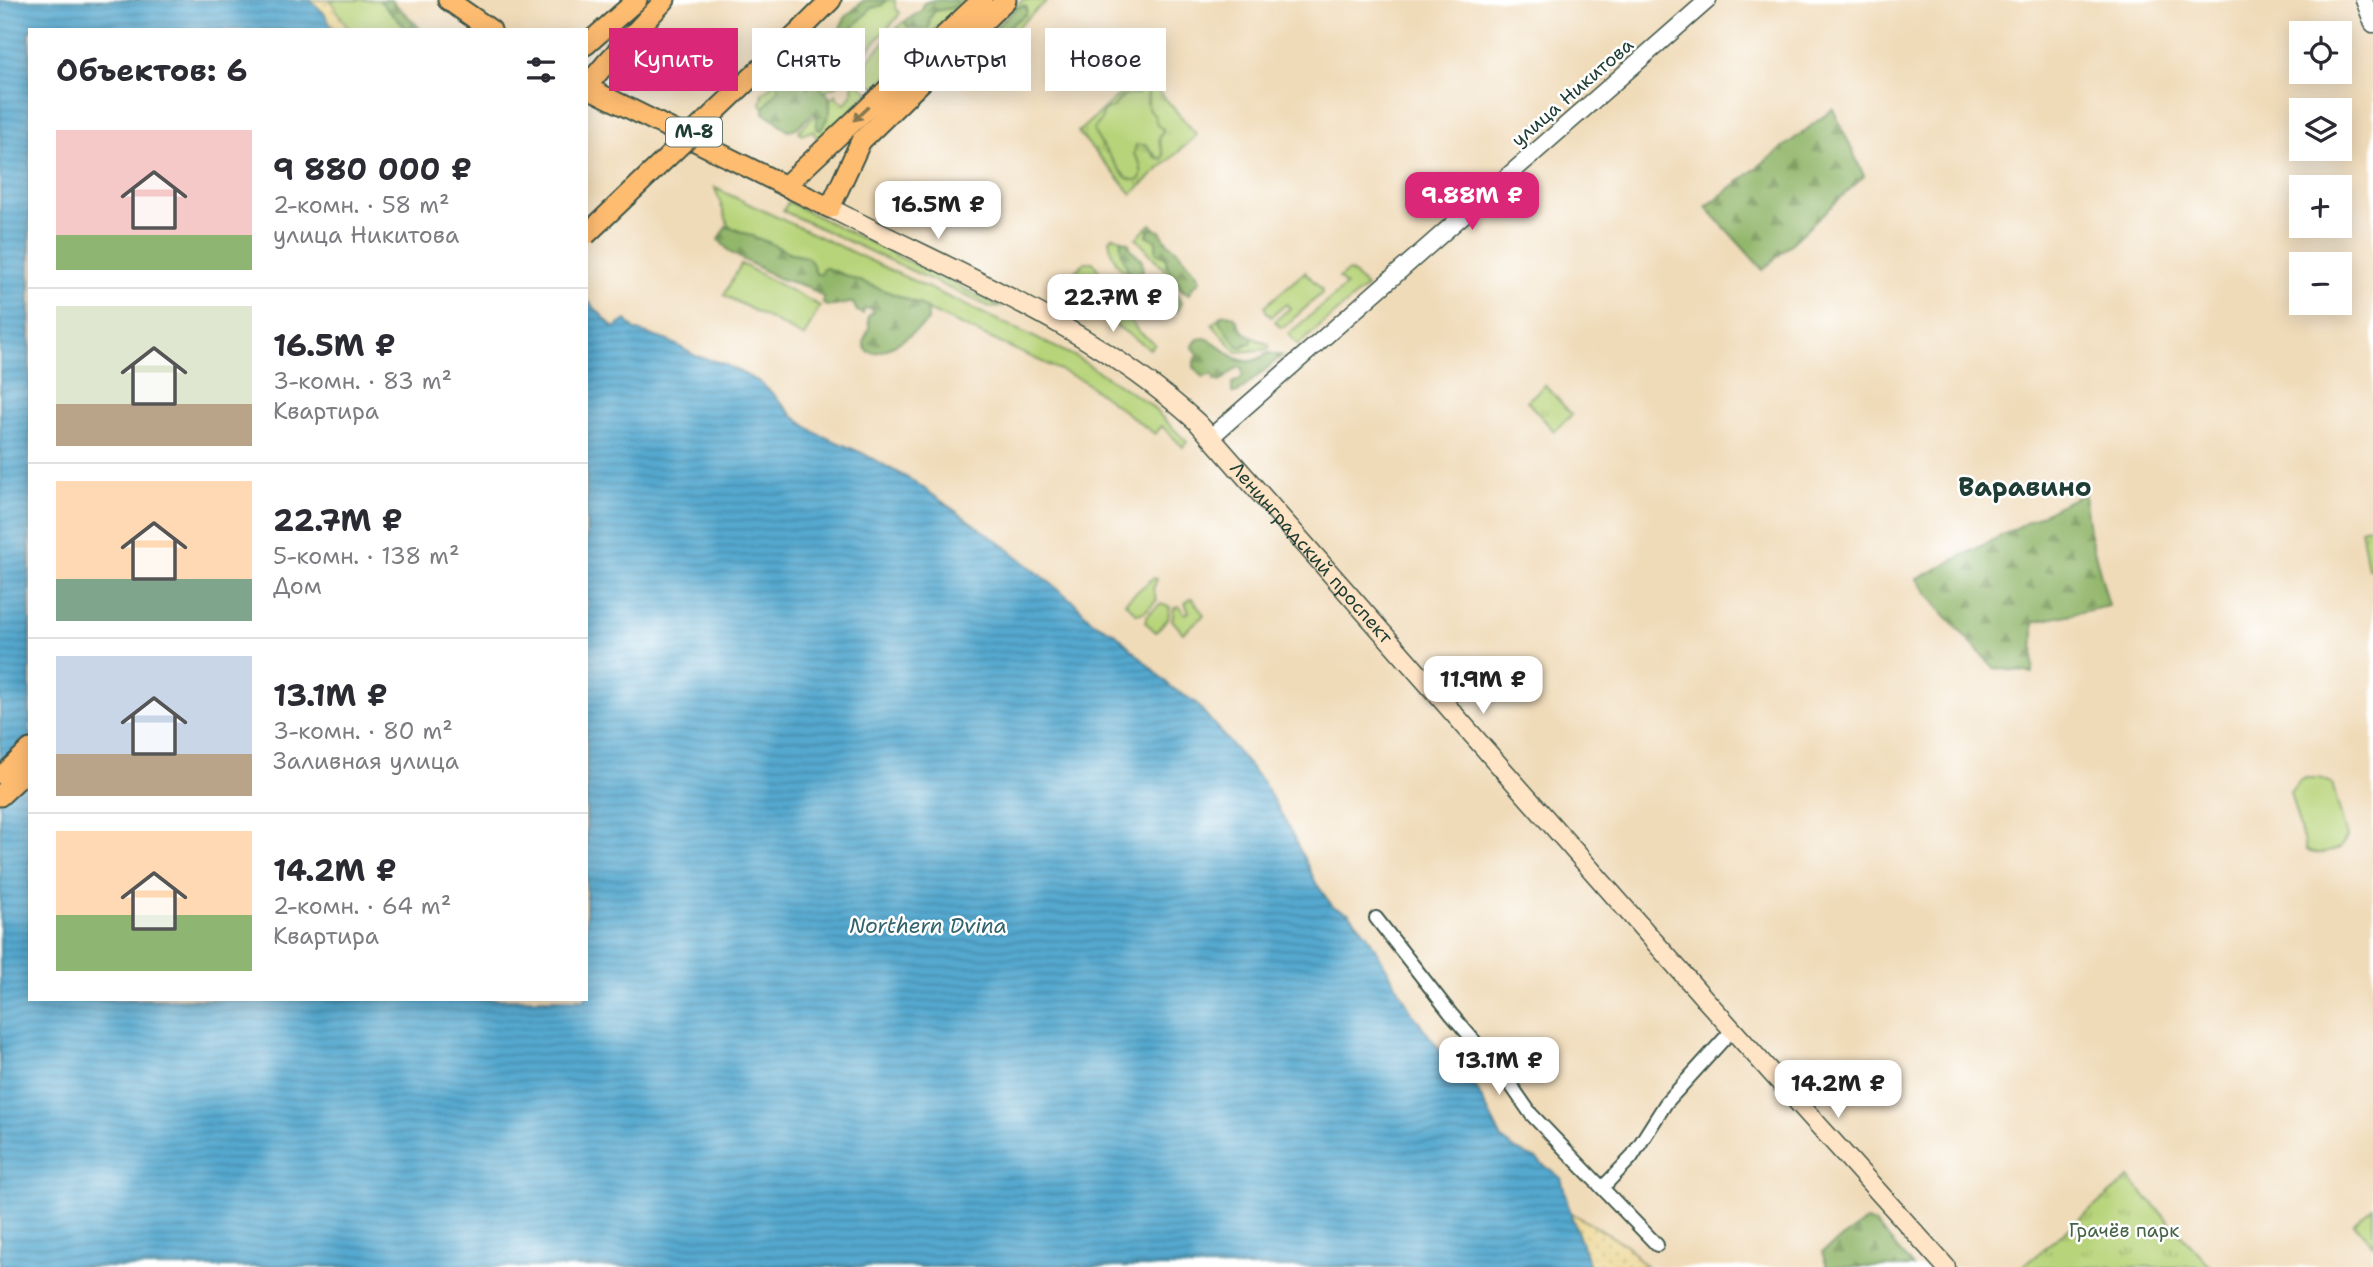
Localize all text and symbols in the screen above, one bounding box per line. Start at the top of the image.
map controls [2289,21,2352,315]
button: locate [2289,21,2352,84]
chip: Купить [609,28,738,91]
chip: Снять [752,28,865,91]
chip: Фильтры [879,28,1031,91]
chip: Новое [1045,28,1166,91]
street label: улица Никитова [1506,32,1639,152]
text: Объектов: 6 [56,50,248,91]
icon: filters [522,51,560,89]
button: layers [2289,98,2352,161]
one-way arrow [853,106,870,122]
road number: М-8 [666,118,722,146]
text: 9 880 000 ₽ [273,149,472,190]
icon: home [112,158,196,242]
pin: 9.88M ₽ [1407,173,1537,232]
button: + [2289,175,2352,238]
text: 9.88M ₽ [1421,180,1523,210]
pin: 16.5M ₽ [873,182,1003,241]
text: 16.5M ₽ [891,189,985,219]
text: 2-комн. · 58 m² [273,190,450,220]
text: улица Никитова [273,220,459,250]
button: − [2289,252,2352,315]
pin: 22.7M ₽ [1048,274,1178,334]
text: 22.7M ₽ [1063,282,1163,312]
text: 16.5M ₽ [273,325,396,366]
icon: home [112,334,196,418]
text: 3-комн. · 83 m² [273,366,452,396]
text: Квартира [273,396,379,426]
street label: Ленинградский проспект [1224,456,1399,649]
district label: Варавино [1958,469,2092,504]
text: 22.7M ₽ [273,500,403,541]
icon: home [112,509,196,593]
text: 5-комн. · 138 m² [273,541,460,571]
text: Дом [273,571,322,601]
pin: 11.9M ₽ [1418,656,1548,716]
text: 11.9M ₽ [1440,664,1526,694]
text: 13.1M ₽ [273,675,388,716]
icon: home [112,684,196,768]
text: 3-комн. · 80 m² [273,716,453,746]
text: Заливная улица [273,746,459,776]
text: 14.2M ₽ [273,850,397,891]
icon: home [112,859,196,943]
text: 2-комн. · 64 m² [273,891,451,921]
water label: Northern Dvina [849,912,1007,940]
text: Квартира [273,921,379,951]
pin: 13.1M ₽ [1434,1038,1564,1097]
text: 13.1M ₽ [1455,1045,1543,1075]
pin: 14.2M ₽ [1773,1060,1903,1120]
text: 14.2M ₽ [1791,1068,1885,1098]
park label: Грачёв парк [2069,1218,2179,1243]

